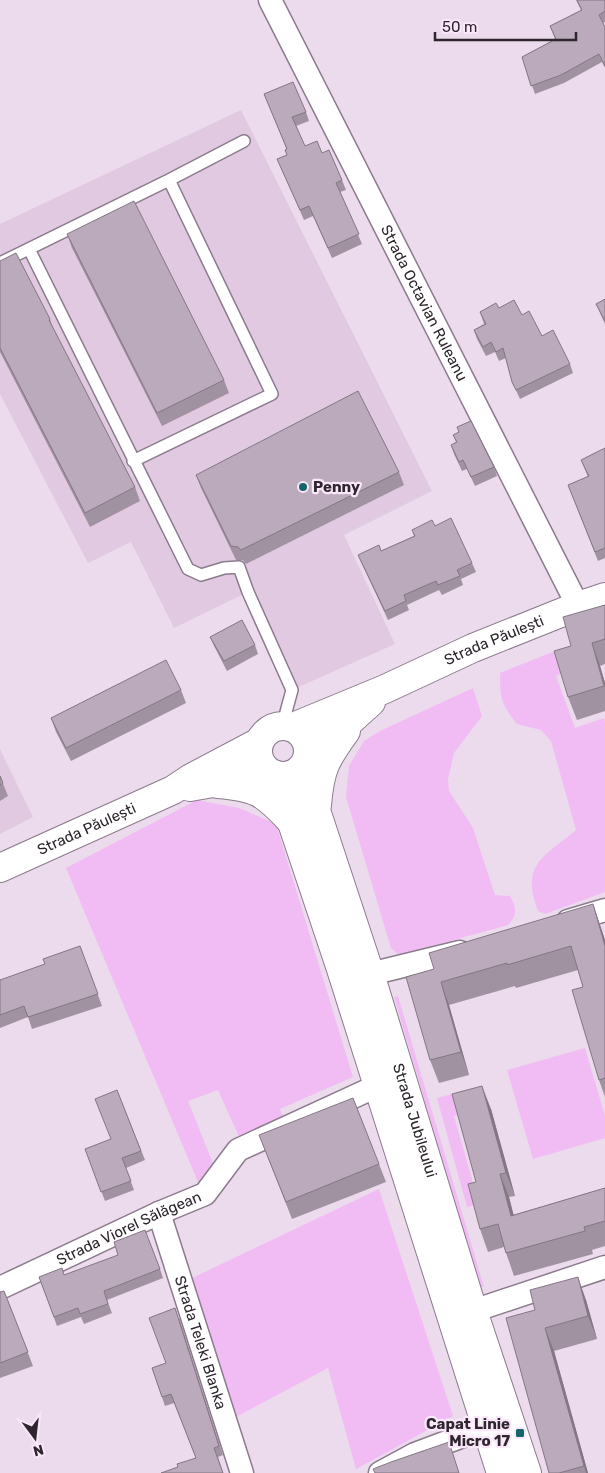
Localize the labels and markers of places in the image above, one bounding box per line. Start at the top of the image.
place label: Penny [313,478,360,496]
marker: Penny [297,481,309,493]
place label: Capat Linie Micro 17 [426,1415,510,1450]
marker: Capat Linie Micro 17 [514,1427,526,1439]

